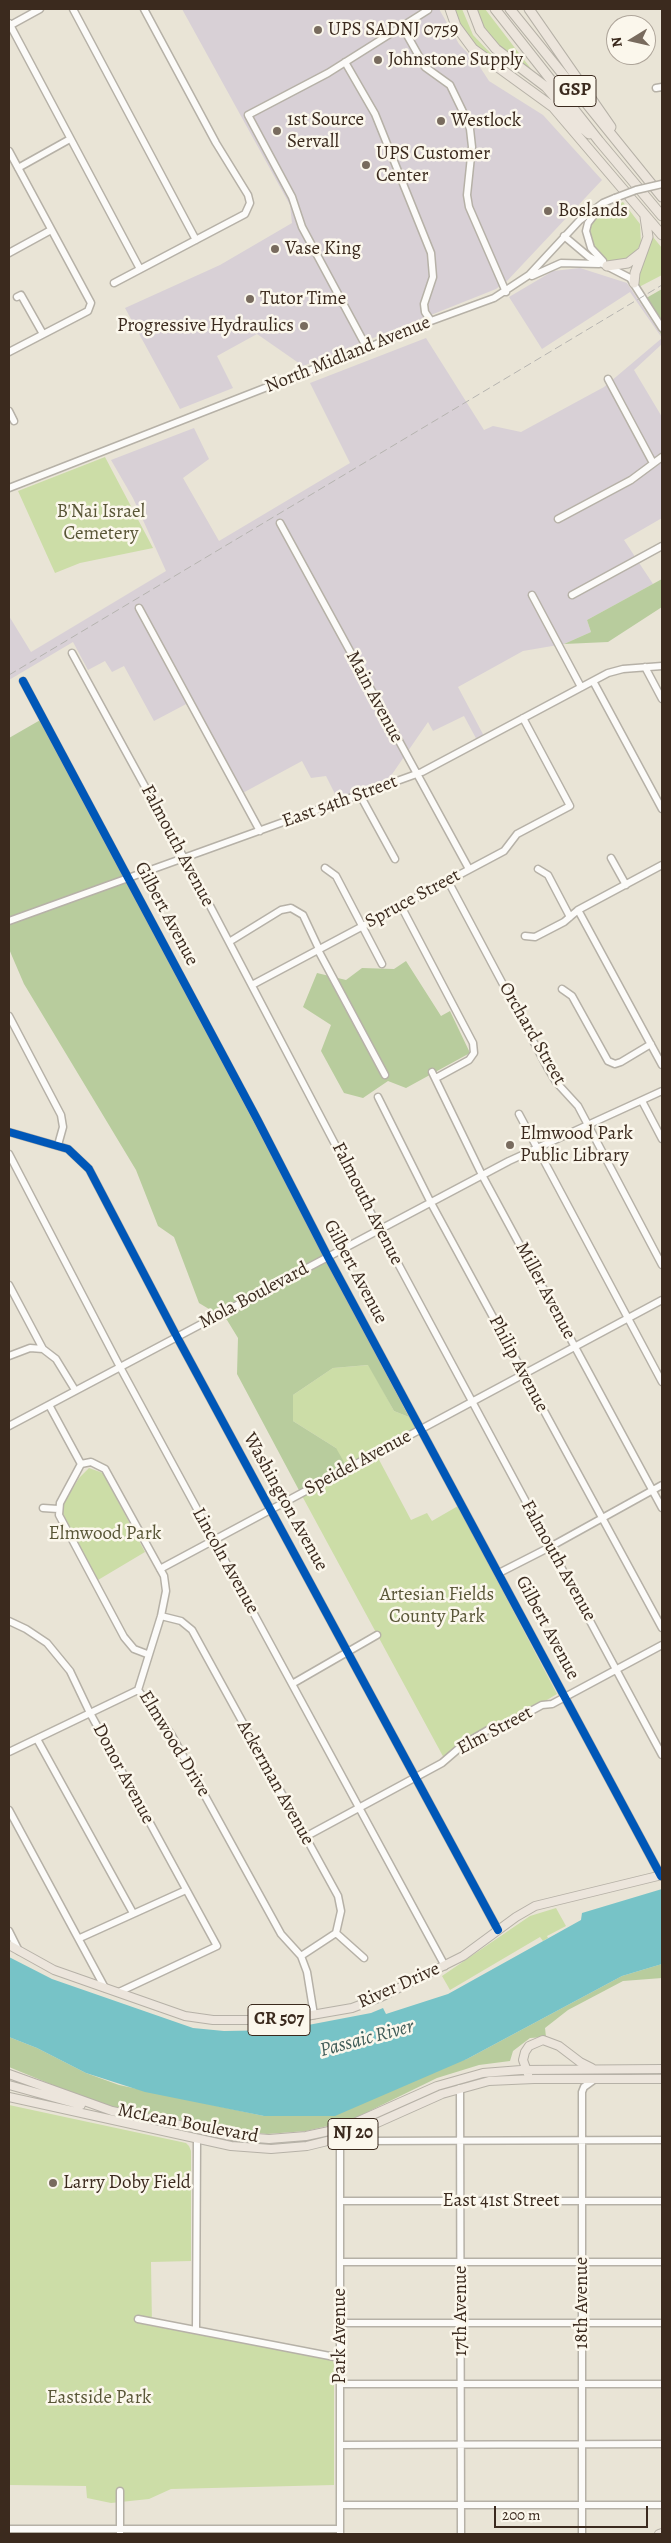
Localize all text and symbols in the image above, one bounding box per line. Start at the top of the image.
north arrow [606,15,656,65]
place label: UPS SADNJ 0759 [328,19,458,41]
marker: UPS SADNJ 0759 [312,24,324,36]
text: N [606,36,627,49]
place label: Johnstone Supply [388,49,523,71]
marker: Johnstone Supply [372,54,384,66]
road number: GSP [554,76,596,106]
place label: 1st Source Servall [287,109,364,153]
place label: Westlock [451,110,521,132]
marker: Westlock [435,115,447,127]
marker: 1st Source Servall [271,125,283,137]
place label: UPS Customer Center [376,143,490,187]
marker: UPS Customer Center [360,159,372,171]
place label: Boslands [558,200,628,222]
marker: Boslands [542,205,554,217]
place label: Vase King [285,238,361,260]
marker: Vase King [269,243,281,255]
place label: Tutor Time [260,288,346,310]
marker: Tutor Time [244,293,256,305]
street label: North Midland Avenue [262,311,434,399]
place label: Progressive Hydraulics [117,315,294,337]
marker: Progressive Hydraulics [298,320,310,332]
park label: B'Nai Israel Cemetery [57,501,145,545]
street label: Main Avenue [340,647,408,747]
street label: East 54th Street [279,771,401,833]
street label: Falmouth Avenue [135,781,219,911]
street label: Gilbert Avenue [129,858,203,970]
street label: Spruce Street [362,864,464,934]
street label: Orchard Street [493,978,571,1090]
place label: Elmwood Park Public Library [520,1123,633,1167]
street label: Falmouth Avenue [326,1139,408,1269]
marker: Elmwood Park Public Library [504,1139,516,1151]
street label: Gilbert Avenue [318,1216,392,1328]
street label: Miller Avenue [510,1239,580,1343]
street label: Mola Boulevard [195,1258,313,1334]
street label: Philip Avenue [483,1312,553,1416]
street label: Speidel Avenue [301,1425,415,1501]
street label: Washington Avenue [238,1429,332,1575]
street label: Falmouth Avenue [515,1497,601,1625]
street label: Lincoln Avenue [186,1504,264,1618]
park label: Elmwood Park [49,1523,161,1545]
street label: Gilbert Avenue [510,1572,584,1684]
park label: Artesian Fields County Park [380,1584,494,1628]
street label: Elmwood Drive [133,1687,215,1801]
street label: Elm Street [453,1702,537,1760]
street label: Ackerman Avenue [231,1717,319,1849]
street label: Donor Avenue [87,1720,159,1828]
street label: River Drive [355,1958,443,2014]
road number: CR 507 [248,2004,310,2036]
water label: Passaic River [317,2015,417,2063]
street label: McLean Boulevard [116,2099,260,2149]
road number: NJ 20 [328,2118,378,2150]
place label: Larry Doby Field [63,2172,191,2194]
marker: Larry Doby Field [47,2177,59,2189]
street label: East 41st Street [443,2190,559,2212]
street label: 18th Avenue [571,2257,593,2349]
street label: 17th Avenue [450,2265,472,2357]
street label: Park Avenue [329,2288,351,2384]
park label: Eastside Park [47,2387,151,2409]
scale bar [496,2496,650,2528]
text: 200 m [502,2505,541,2525]

